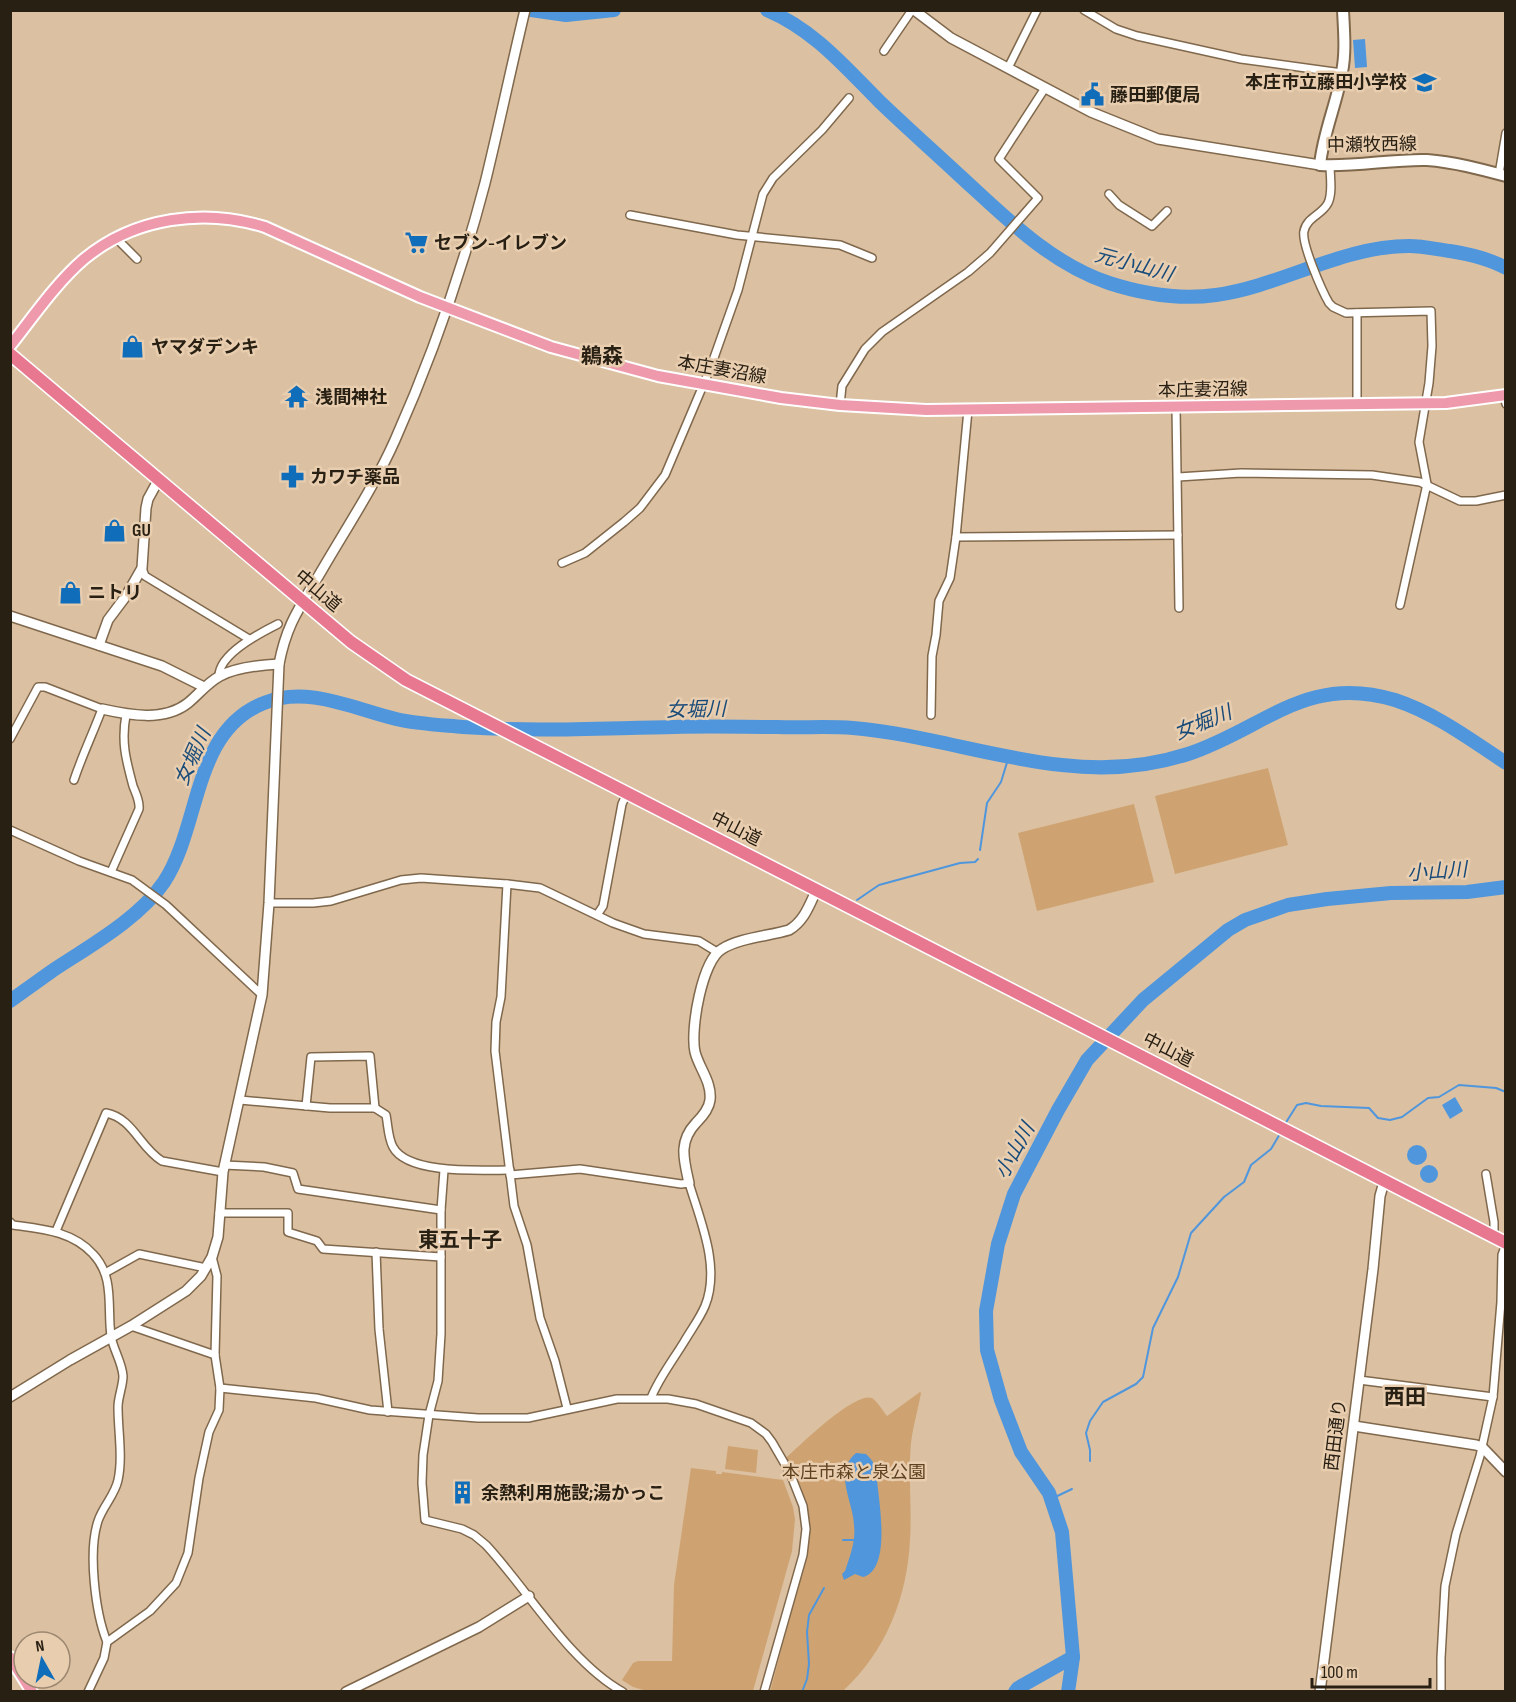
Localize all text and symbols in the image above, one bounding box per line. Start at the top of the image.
school or university icon: 本庄市立藤田小学校 [1412,69,1438,95]
place label: 本庄市立藤田小学校 [1245,72,1407,93]
public building icon: 藤田郵便局 [1079,82,1105,108]
place label: 藤田郵便局 [1110,85,1200,106]
street label: 中瀬牧西線 [1327,134,1417,156]
supermarket icon: セブン-イレブン [403,230,429,256]
place label: セブン-イレブン [434,233,567,254]
water label: 元小山川 [1092,243,1178,287]
shop icon: ヤマダデンキ [120,334,146,360]
place label: ヤマダデンキ [151,337,259,358]
district label: 鵜森 [581,344,623,369]
street label: 本庄妻沼線 [676,352,768,388]
street label: 本庄妻沼線 [1158,379,1248,401]
temple icon: 浅間神社 [284,384,310,410]
place label: 浅間神社 [315,387,387,408]
pharmacy icon: カワチ薬品 [279,464,305,490]
place label: カワチ薬品 [310,467,400,488]
shop icon: GU [101,517,127,543]
place label: GU [132,520,151,541]
street label: 中山道 [291,566,345,616]
shop icon: ニトリ [57,580,83,606]
place label: ニトリ [88,583,142,604]
water label: 女堀川 [666,697,728,723]
water label: 女堀川 [1171,700,1237,745]
water label: 女堀川 [170,723,217,789]
street label: 中山道 [707,807,765,851]
water label: 小山川 [1406,858,1470,886]
street label: 中山道 [1139,1028,1197,1072]
water label: 小山川 [990,1117,1041,1183]
district label: 東五十子 [418,1228,502,1253]
district label: 西田 [1384,1385,1426,1410]
street label: 西田通り [1321,1398,1351,1472]
park label: 本庄市森と泉公園 [782,1462,926,1483]
building icon: 余熱利用施設;湯かっこ [450,1480,476,1506]
place label: 余熱利用施設;湯かっこ [481,1483,665,1504]
north arrow [12,1630,72,1690]
text: N [34,1637,46,1657]
scale bar [1312,1651,1430,1689]
text: 100 m [1321,1662,1358,1683]

